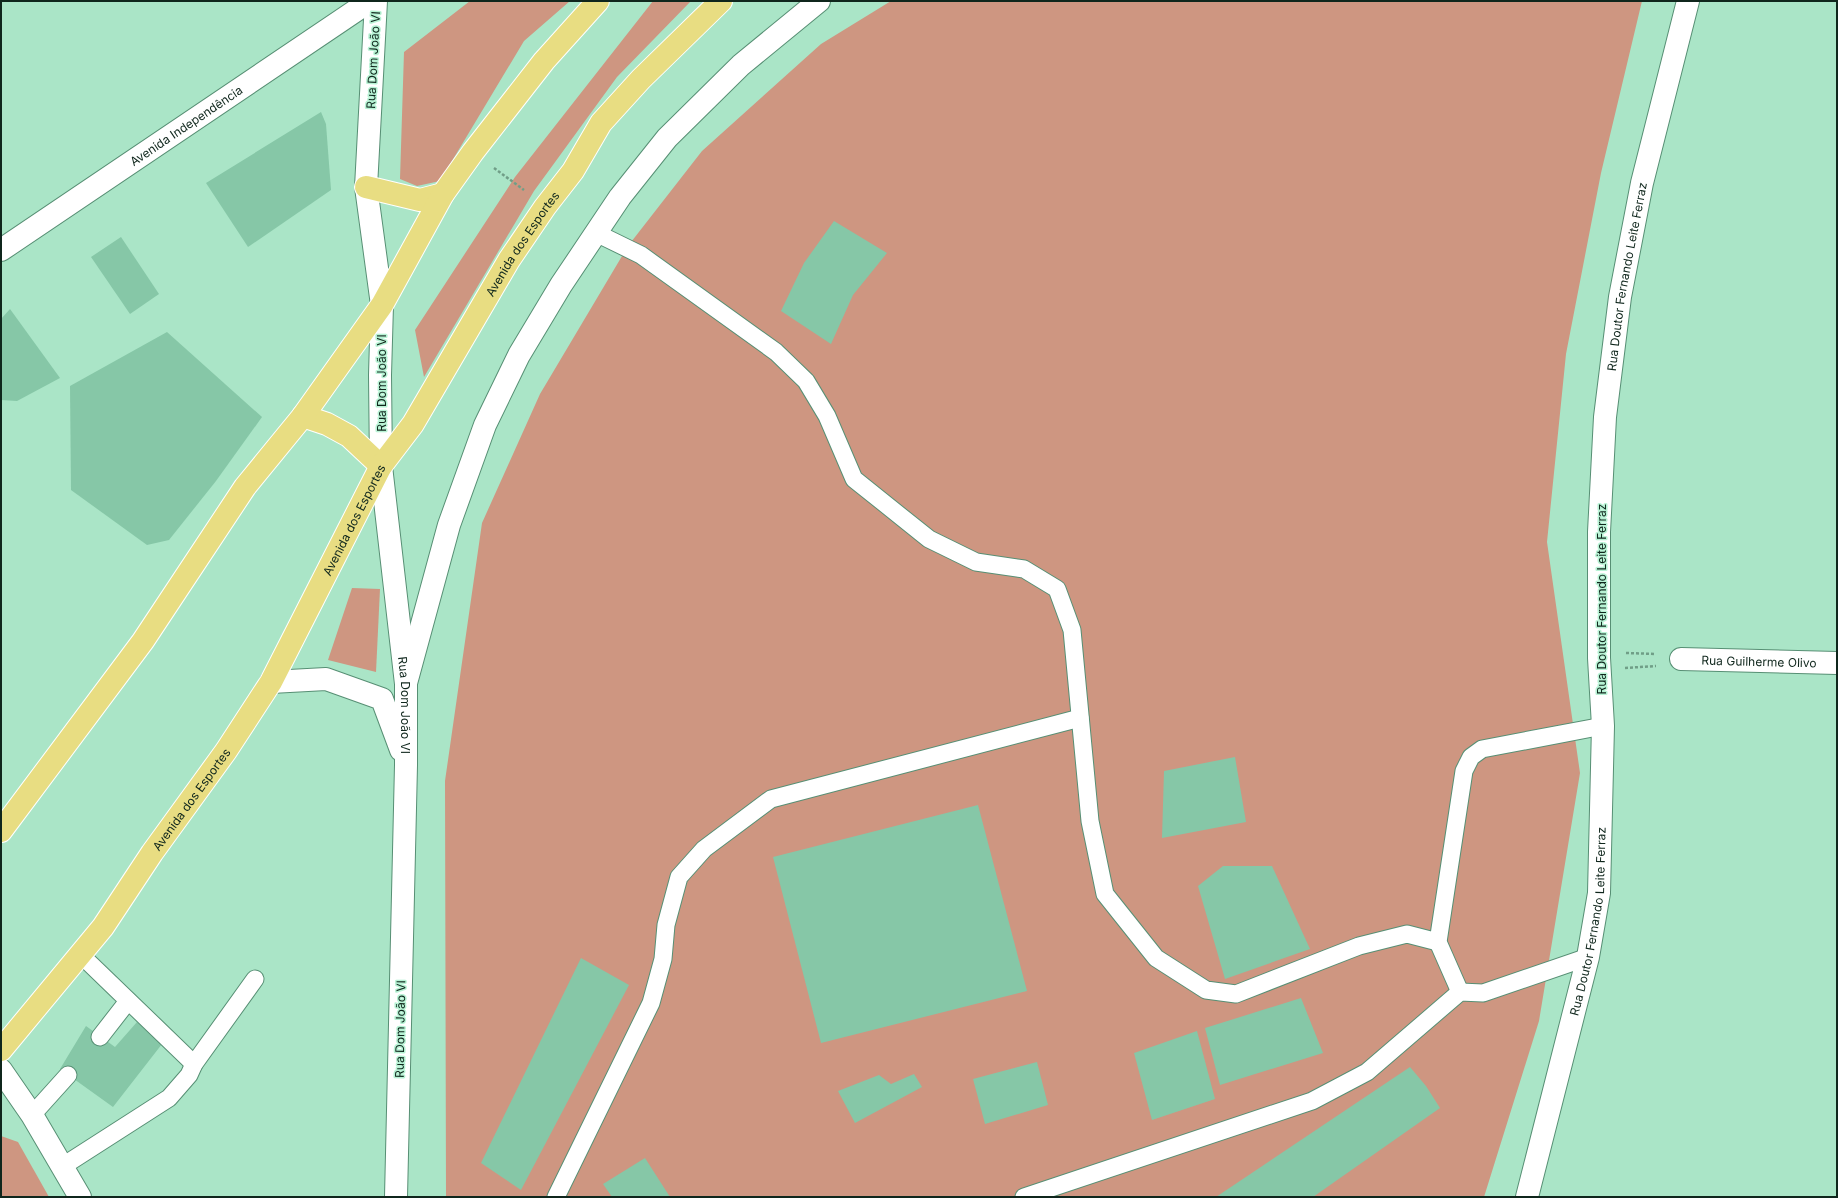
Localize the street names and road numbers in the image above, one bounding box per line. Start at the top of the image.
street label: Rua Dom João VI [363,11,383,109]
street label: Avenida Independência [127,82,245,169]
street label: Rua Doutor Fernando Leite Ferraz [1603,181,1649,372]
street label: Avenida dos Esportes [482,188,562,299]
street label: Rua Dom João VI [374,334,389,432]
street label: Avenida dos Esportes [319,462,388,578]
street label: Rua Doutor Fernando Leite Ferraz [1594,504,1609,695]
street label: Rua Guilherme Olivo [1701,652,1817,670]
street label: Rua Dom João VI [395,656,414,754]
street label: Avenida dos Esportes [149,745,233,853]
street label: Rua Doutor Fernando Leite Ferraz [1566,827,1608,1017]
street label: Rua Dom João VI [392,980,408,1078]

